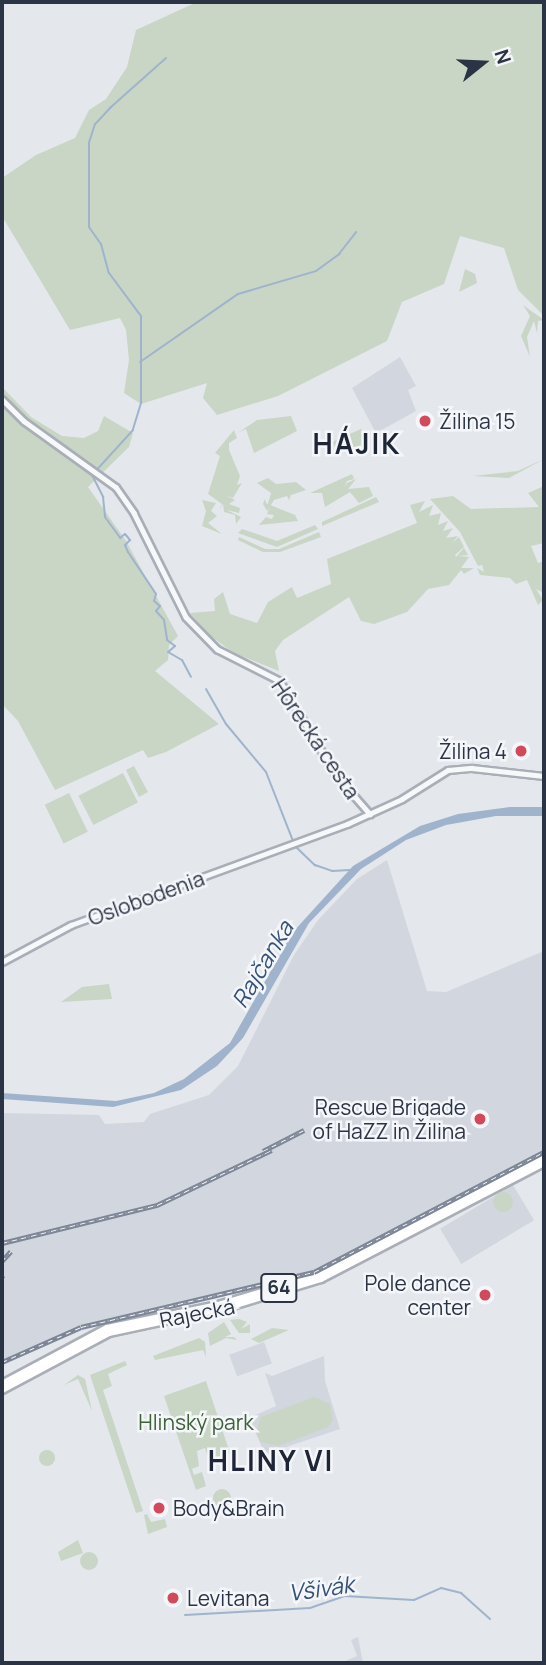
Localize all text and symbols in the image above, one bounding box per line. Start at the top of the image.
north arrow [448,28,518,98]
text: N [488,46,517,67]
place label: Žilina 15 [439,408,515,434]
marker: Žilina 15 [417,413,433,429]
district label: HÁJIK [313,426,401,460]
street label: Hôrecká cesta [267,674,365,804]
place label: Žilina 4 [439,738,507,764]
marker: Žilina 4 [513,743,529,759]
street label: Oslobodenia [84,865,208,931]
water label: Rajčanka [225,916,299,1012]
place label: Rescue Brigade of HaZZ in Žilina [313,1094,466,1144]
marker: Rescue Brigade of HaZZ in Žilina [472,1111,488,1127]
place label: Pole dance center [364,1270,471,1320]
road number: 64 [260,1272,298,1304]
marker: Pole dance center [477,1287,493,1303]
street label: Rajecká [157,1293,237,1333]
park label: Hlinský park [138,1409,254,1435]
district label: HLINY VI [208,1443,334,1477]
place label: Body&Brain [173,1495,285,1521]
marker: Body&Brain [151,1500,167,1516]
water label: Všivák [286,1570,356,1606]
place label: Levitana [187,1585,269,1611]
marker: Levitana [165,1590,181,1606]

